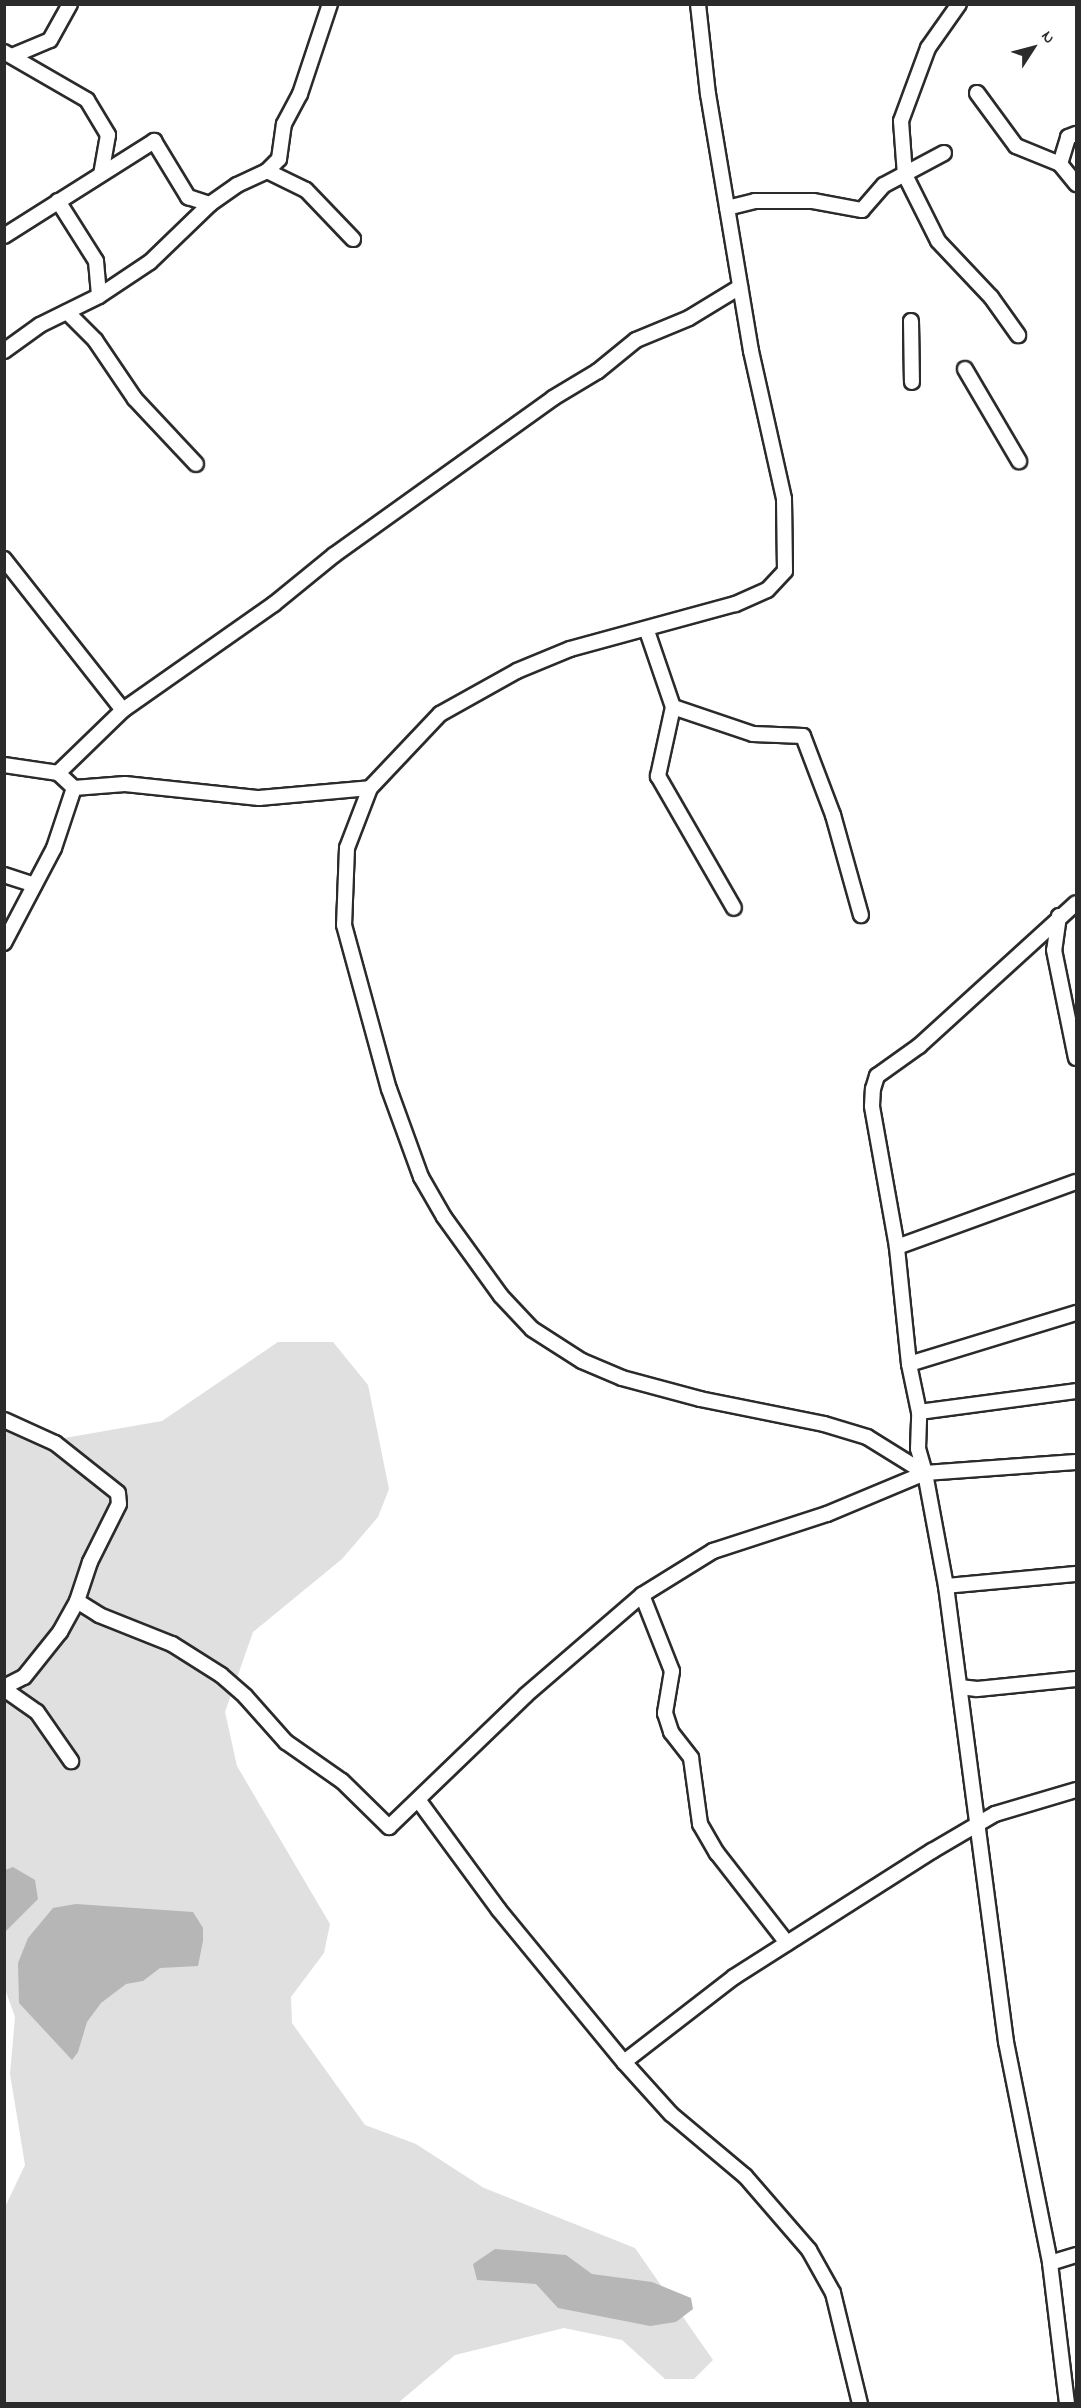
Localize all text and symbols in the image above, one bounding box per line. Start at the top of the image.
north arrow [1003,18,1063,78]
text: N [1035,26,1060,49]

